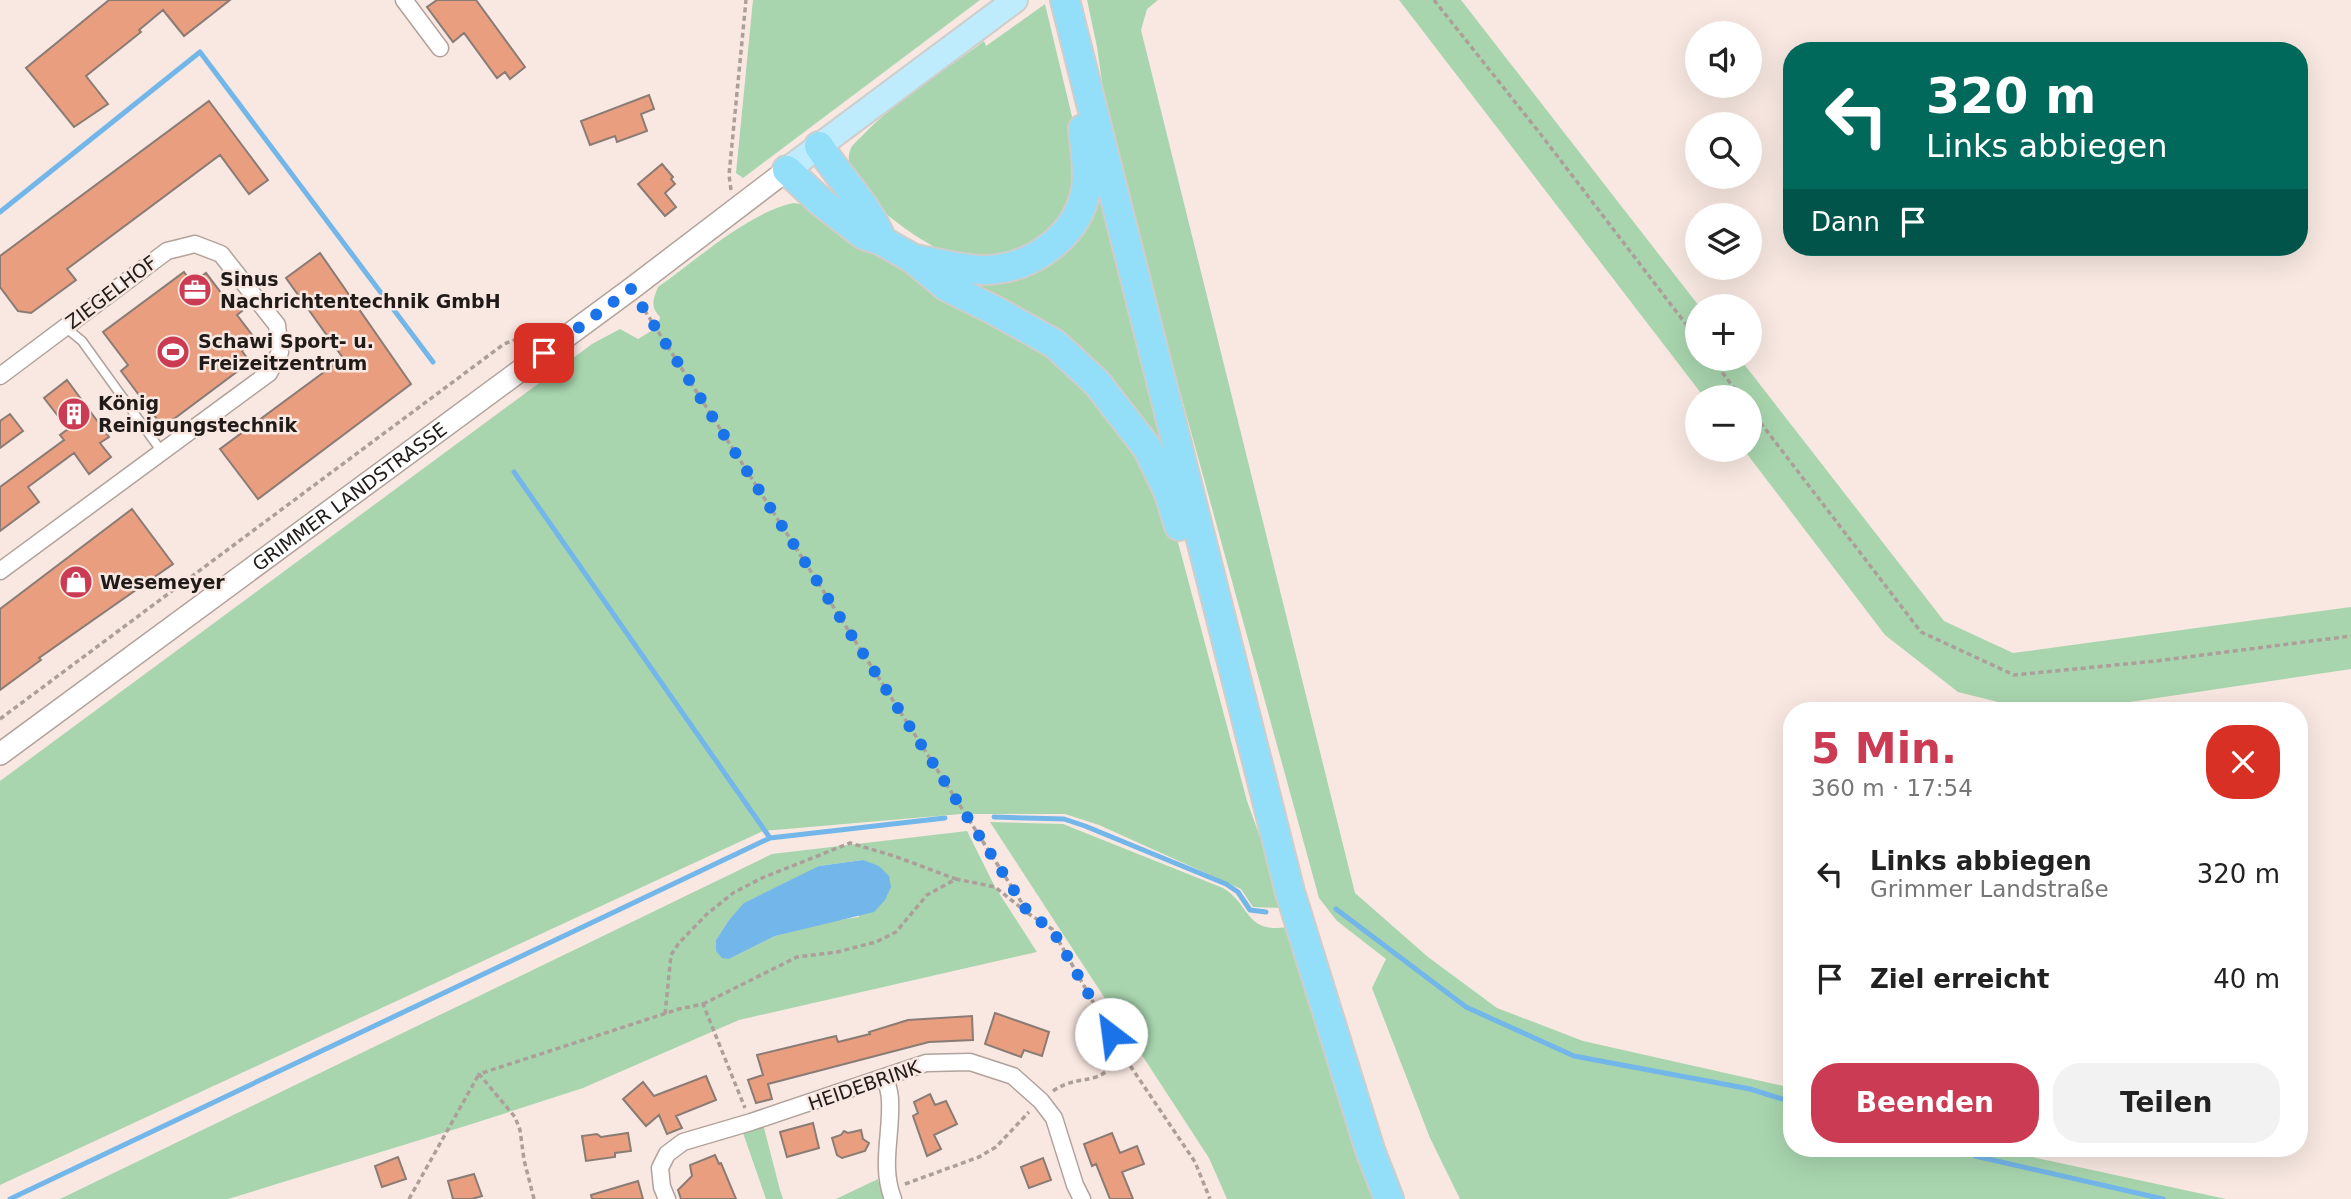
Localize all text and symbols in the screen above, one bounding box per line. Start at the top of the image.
map controls [1685,21,1762,462]
button: sound [1685,21,1762,98]
text: 320 m [1926,68,2096,125]
icon: left [1811,70,1902,161]
button: search [1685,112,1762,189]
text: Links abbiegen [1926,127,2167,165]
button: layers [1685,203,1762,280]
icon: arrive [1894,203,1932,241]
text: Dann [1811,207,1880,237]
street label: ZIEGELHOF [61,251,161,333]
place label: Sinus Nachrichtentechnik GmbH [220,268,501,312]
office icon: Sinus Nachrichtentechnik GmbH [176,271,214,309]
button: + [1685,294,1762,371]
pin [514,323,574,383]
place label: Schawi Sport- u. Freizeitzentrum [198,330,374,374]
sports icon: Schawi Sport- u. Freizeitzentrum [154,333,192,371]
icon: arrive [525,334,563,372]
button: − [1685,385,1762,462]
place label: König Reinigungstechnik [98,392,297,436]
building icon: König Reinigungstechnik [55,395,93,433]
street label: GRIMMER LANDSTRASSE [248,418,451,575]
shop icon: Wesemeyer [57,563,95,601]
place label: Wesemeyer [100,571,225,593]
text: 5 Min. [1811,724,1957,773]
button: close [2206,725,2280,799]
text: 360 m · 17:54 [1811,775,1973,801]
text: Links abbiegen [1870,846,2092,876]
icon: left [1811,855,1849,893]
text: 320 m [2197,859,2280,889]
text: Grimmer Landstraße [1870,876,2109,902]
icon: arrive [1811,960,1849,998]
text: Ziel erreicht [1870,964,2050,994]
text: 40 m [2213,964,2280,994]
position arrow [1074,997,1148,1071]
street label: HEIDEBRINK [805,1055,923,1114]
button: Beenden [1811,1063,2039,1143]
button: Teilen [2053,1063,2280,1143]

